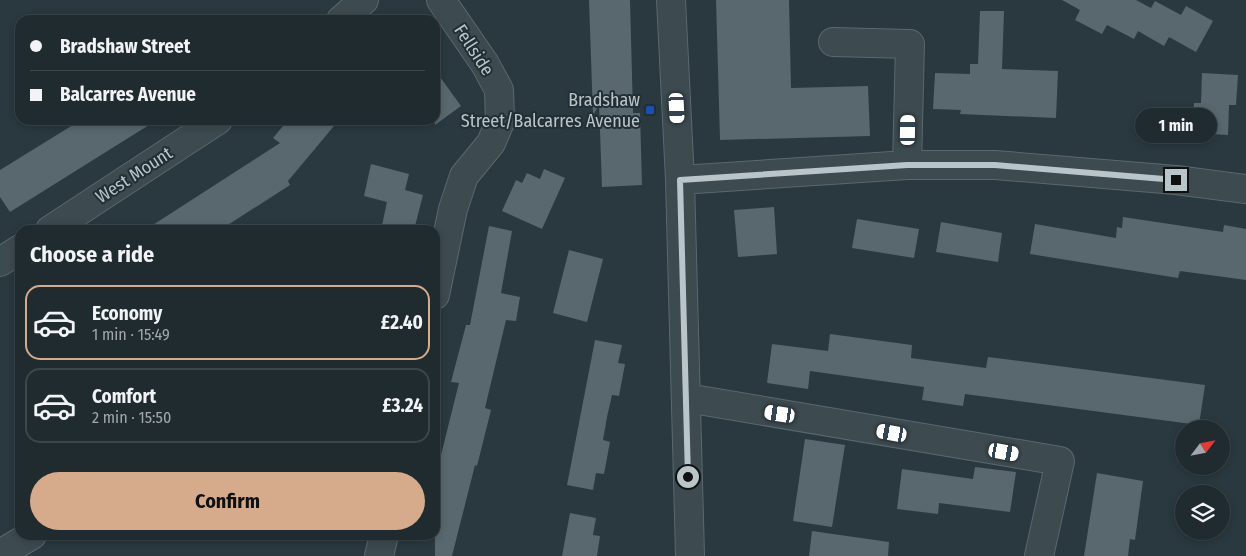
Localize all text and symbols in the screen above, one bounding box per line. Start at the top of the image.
street label: Fellside [449,20,499,80]
text: Bradshaw Street [60,35,190,58]
text: Balcarres Avenue [60,83,196,106]
place label: Bradshaw Street/Balcarres Avenue [461,89,640,132]
car [668,93,685,123]
marker: Bradshaw Street/Balcarres Avenue [644,104,656,116]
callout: 1 min [1135,108,1217,142]
car [900,115,915,145]
text: 1 min [1159,116,1193,135]
street label: West Mount [92,142,177,208]
route end [1165,169,1187,191]
text: Choose a ride [30,241,154,268]
icon: car [32,300,77,345]
text: Economy [92,302,162,325]
text: £2.40 [381,311,423,334]
text: 1 min · 15:49 [92,325,170,344]
icon: car [32,383,77,428]
text: Comfort [92,385,156,408]
text: £3.24 [382,394,423,417]
car [764,404,795,424]
text: 2 min · 15:50 [92,408,171,427]
north arrow [1175,420,1230,475]
map controls [1175,420,1230,540]
car [875,423,908,443]
car [987,442,1020,462]
route start [677,466,699,488]
button: Confirm [30,472,425,530]
button: layers [1175,485,1230,540]

